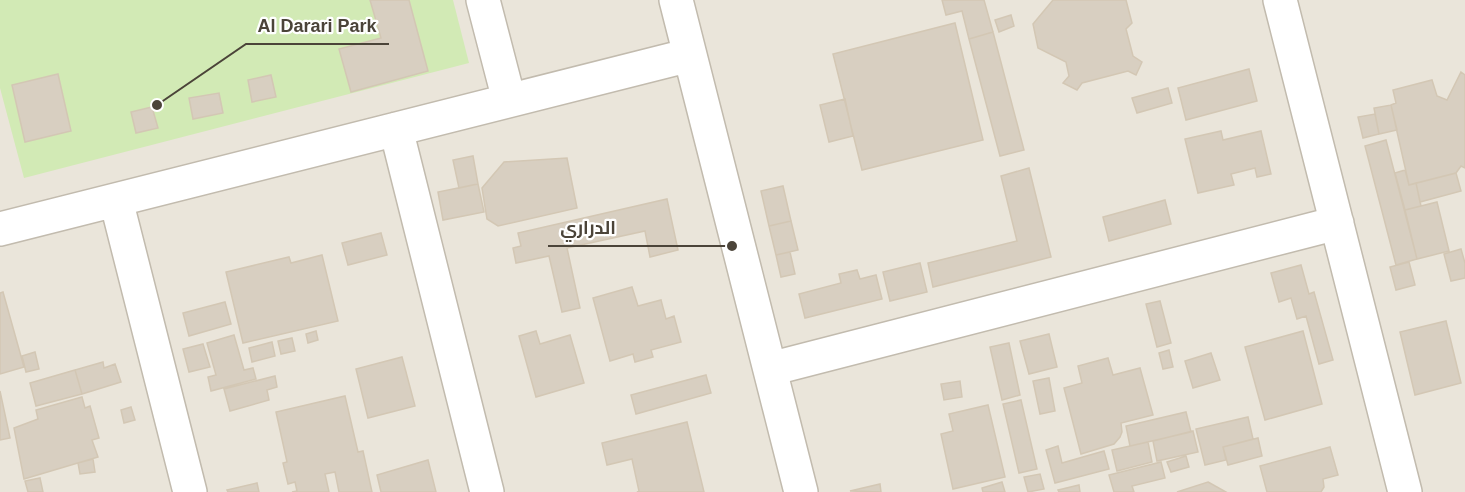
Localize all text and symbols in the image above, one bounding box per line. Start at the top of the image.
callout: Al Darari Park [246,8,389,44]
text: Al Darari Park [257,16,378,36]
callout: الدراري [548,210,627,246]
text: الدراري [560,218,616,242]

